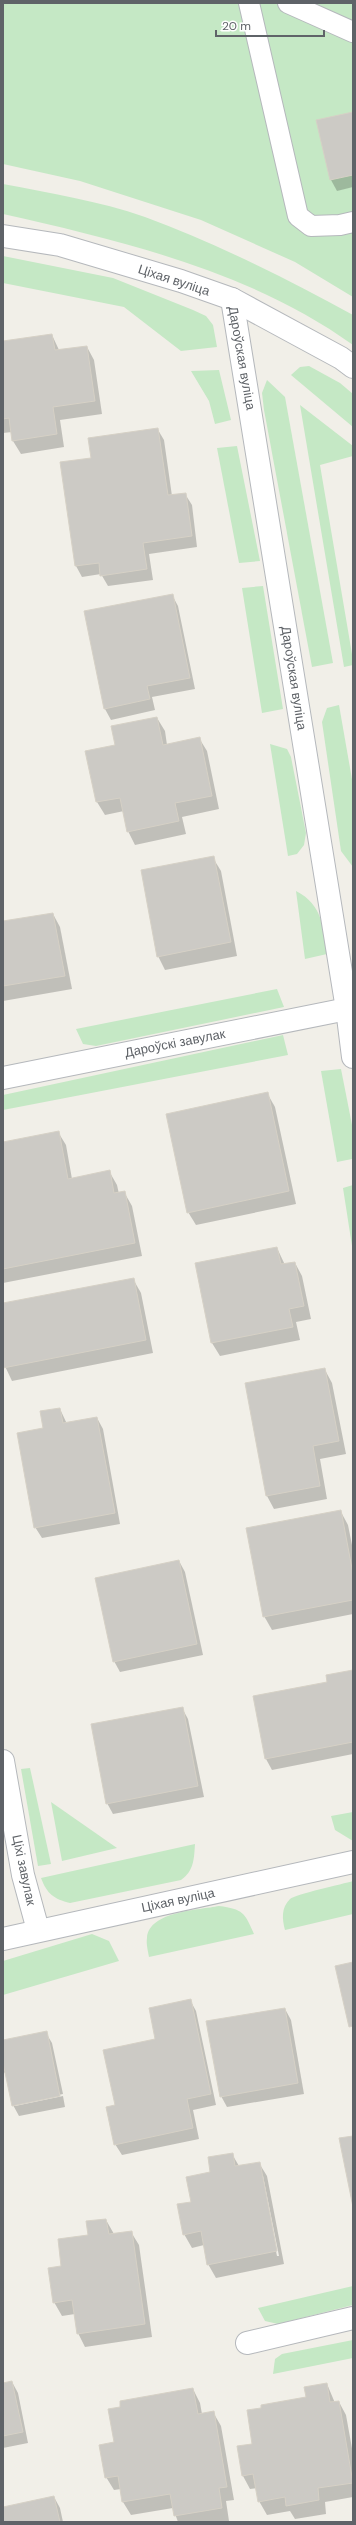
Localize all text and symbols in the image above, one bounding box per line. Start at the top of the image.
scale bar [216,12,324,38]
text: 20 m [222,18,251,34]
street label: Ціхая вуліца [136,260,213,300]
street label: Дароўская вуліца [224,305,260,412]
street label: Дароўская вуліца [277,625,311,732]
street label: Дароўскі завулак [123,1025,227,1061]
street label: Ціхі завулак [8,1833,40,1907]
street label: Ціхая вуліца [140,1884,217,1916]

